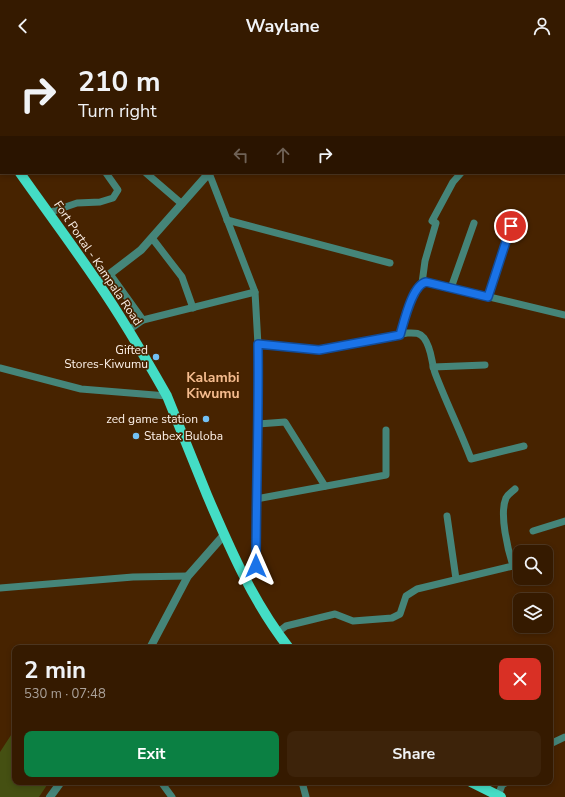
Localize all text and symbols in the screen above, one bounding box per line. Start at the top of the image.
text: Waylane [245,14,320,38]
icon: back [12,15,34,37]
icon: person [531,15,553,37]
text: 210 m [78,63,161,101]
icon: right [12,68,64,120]
text: Turn right [78,99,157,123]
icon: left [230,144,252,166]
icon: ahead [272,144,294,166]
icon: right [314,144,336,166]
street label: Fort Portal - Kampala Road [50,197,146,329]
pin [494,209,528,243]
icon: arrive [500,215,522,237]
place label: Gifted Stores-Kiwumu [64,342,148,372]
marker: Gifted Stores-Kiwumu [151,352,161,362]
district label: Kalambi Kiwumu [186,368,240,403]
place label: zed game station [106,411,198,427]
marker: zed game station [201,414,211,424]
place label: Stabex Buloba [144,428,223,444]
marker: Stabex Buloba [131,431,141,441]
position arrow [235,545,277,587]
map controls [513,545,553,633]
button: search [513,545,553,585]
button: layers [513,593,553,633]
text: 2 min [24,654,86,686]
button: close [499,658,541,700]
text: 530 m · 07:48 [24,685,106,703]
button: Exit [24,731,279,777]
button: Share [287,731,541,777]

